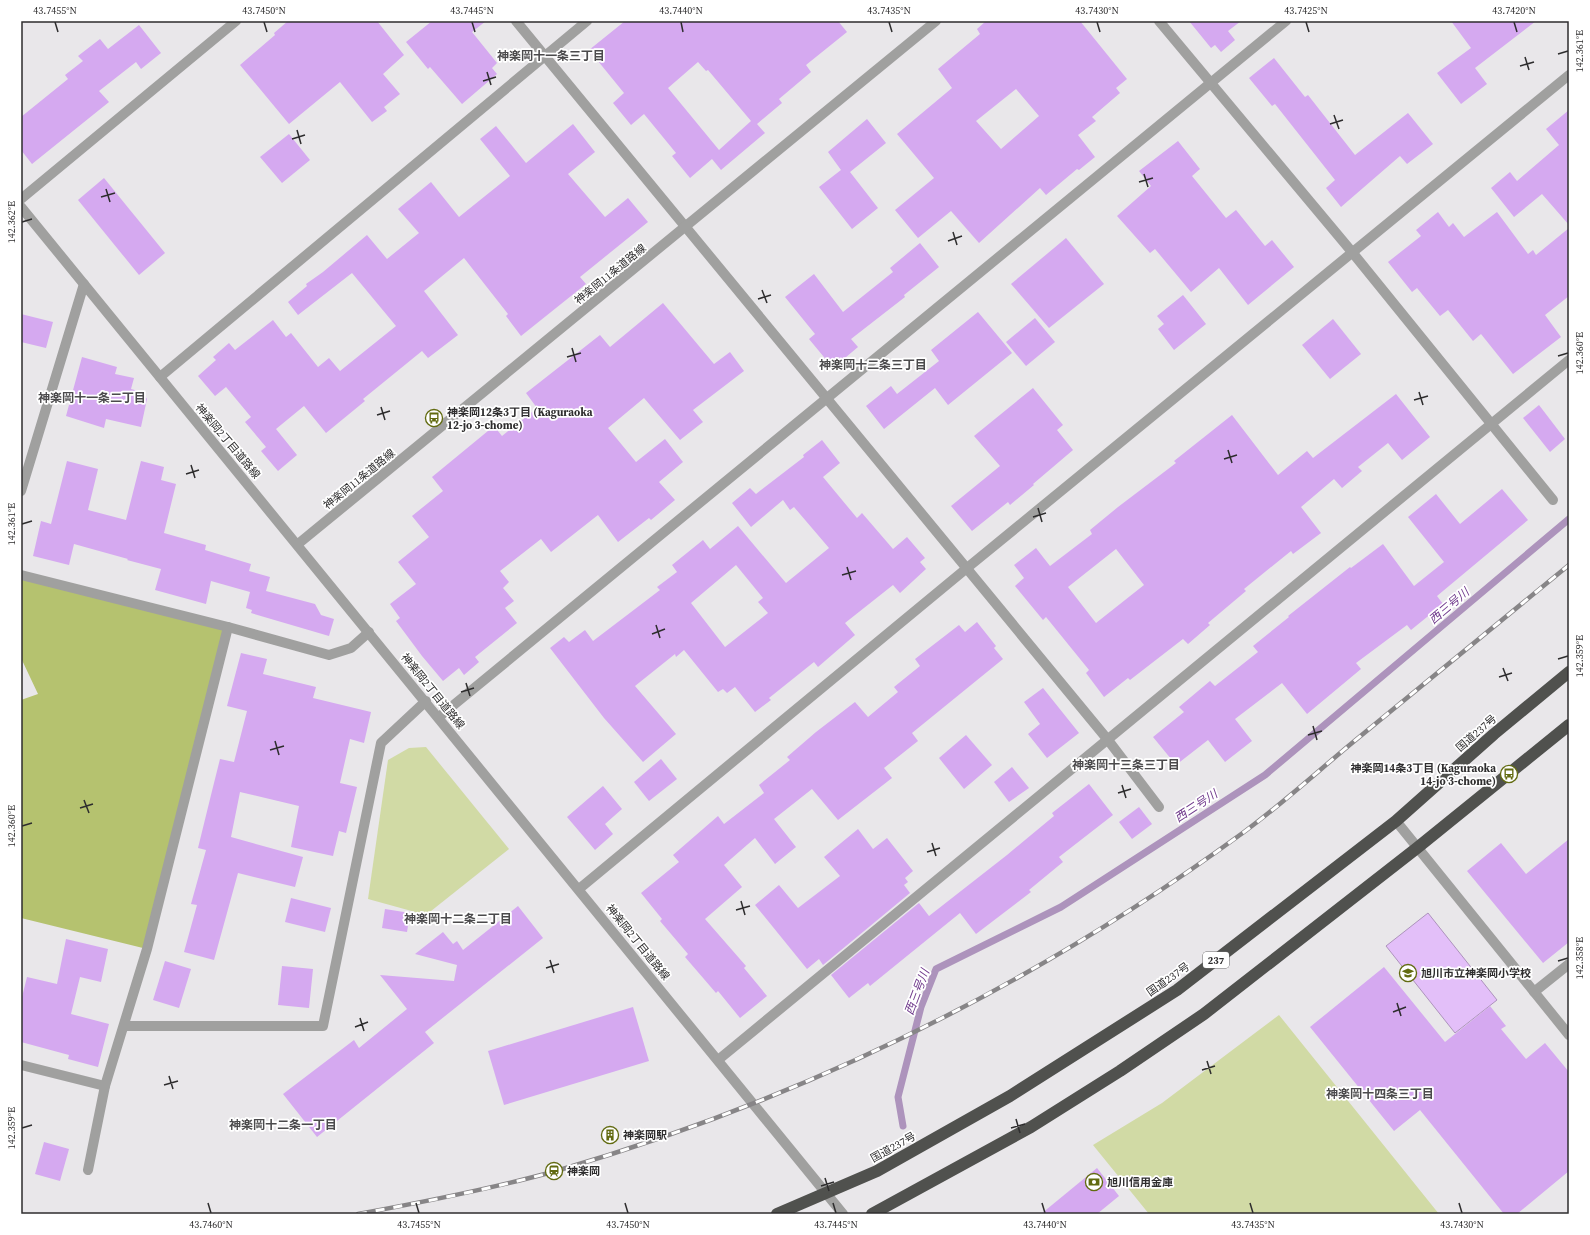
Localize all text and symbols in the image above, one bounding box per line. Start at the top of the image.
text: 43.7455°N [33,4,77,17]
text: 43.7450°N [242,4,286,17]
text: 43.7445°N [450,4,494,17]
text: 43.7440°N [659,4,703,17]
text: 43.7435°N [867,4,911,17]
text: 43.7430°N [1075,4,1119,17]
text: 43.7425°N [1284,4,1328,17]
text: 43.7420°N [1492,4,1536,17]
text: 142.361°E [1573,30,1586,72]
district label: 神楽岡十一条三丁目 [497,48,605,64]
text: 142.362°E [5,201,18,243]
street label: 神楽岡11条道路線 [571,241,649,308]
text: 142.360°E [1573,332,1586,374]
district label: 神楽岡十二条三丁目 [819,357,927,373]
district label: 神楽岡十一条二丁目 [38,390,146,406]
street label: 神楽岡2丁目道路線 [192,401,263,482]
place label: 神楽岡12条3丁目 (Kaguraoka 12-jo 3-chome) [447,405,593,433]
bus stop icon: 神楽岡12条3丁目 (Kaguraoka 12-jo 3-chome) [424,408,444,428]
street label: 神楽岡11条道路線 [320,446,398,513]
text: 142.361°E [5,503,18,545]
water label: 西三号川 [1425,583,1474,628]
text: 142.359°E [1573,635,1586,677]
street label: 神楽岡2丁目道路線 [397,650,468,732]
street label: 国道237号 [1453,711,1500,755]
district label: 神楽岡十三条三丁目 [1072,757,1180,773]
place label: 神楽岡14条3丁目 (Kaguraoka 14-jo 3-chome) [1350,761,1496,789]
bus stop icon: 神楽岡14条3丁目 (Kaguraoka 14-jo 3-chome) [1499,764,1519,784]
water label: 西三号川 [1172,785,1222,826]
text: 142.360°E [5,805,18,847]
street label: 神楽岡2丁目道路線 [602,901,673,983]
district label: 神楽岡十二条二丁目 [404,911,512,927]
text: 142.358°E [1573,937,1586,979]
road number: 237 [1203,952,1229,968]
street label: 国道237号 [1144,959,1193,1000]
school or university icon: 旭川市立神楽岡小学校 [1398,963,1418,983]
water label: 西三号川 [901,965,934,1017]
place label: 旭川市立神楽岡小学校 [1421,966,1531,981]
district label: 神楽岡十四条三丁目 [1326,1086,1434,1102]
text: 142.359°E [5,1107,18,1149]
district label: 神楽岡十二条一丁目 [229,1117,337,1133]
building icon: 神楽岡駅 [600,1125,620,1145]
place label: 神楽岡駅 [623,1128,667,1143]
street label: 国道237号 [868,1129,919,1166]
station icon: 神楽岡 [544,1161,564,1181]
place label: 神楽岡 [567,1164,600,1179]
bank icon: 旭川信用金庫 [1084,1172,1104,1192]
place label: 旭川信用金庫 [1107,1175,1173,1190]
text: 43.7460°N [189,1218,233,1231]
text: 43.7455°N [397,1218,441,1231]
text: 43.7450°N [606,1218,650,1231]
text: 43.7445°N [814,1218,858,1231]
text: 43.7440°N [1023,1218,1067,1231]
text: 43.7435°N [1231,1218,1275,1231]
text: 43.7430°N [1440,1218,1484,1231]

